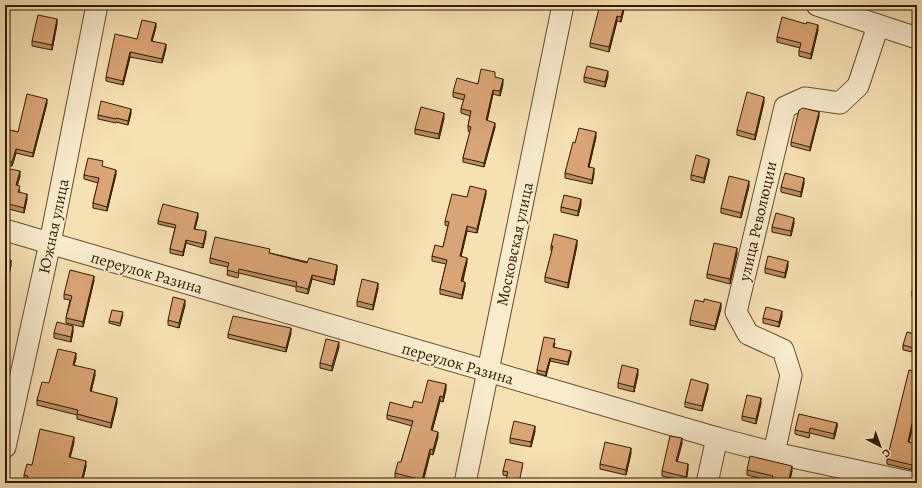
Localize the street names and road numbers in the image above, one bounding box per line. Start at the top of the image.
street label: улица Революции [733,159,782,284]
street label: Южная улица [33,176,75,276]
street label: Московская улица [491,180,539,308]
street label: переулок Разина [88,246,206,300]
street label: переулок Разина [399,337,517,391]

